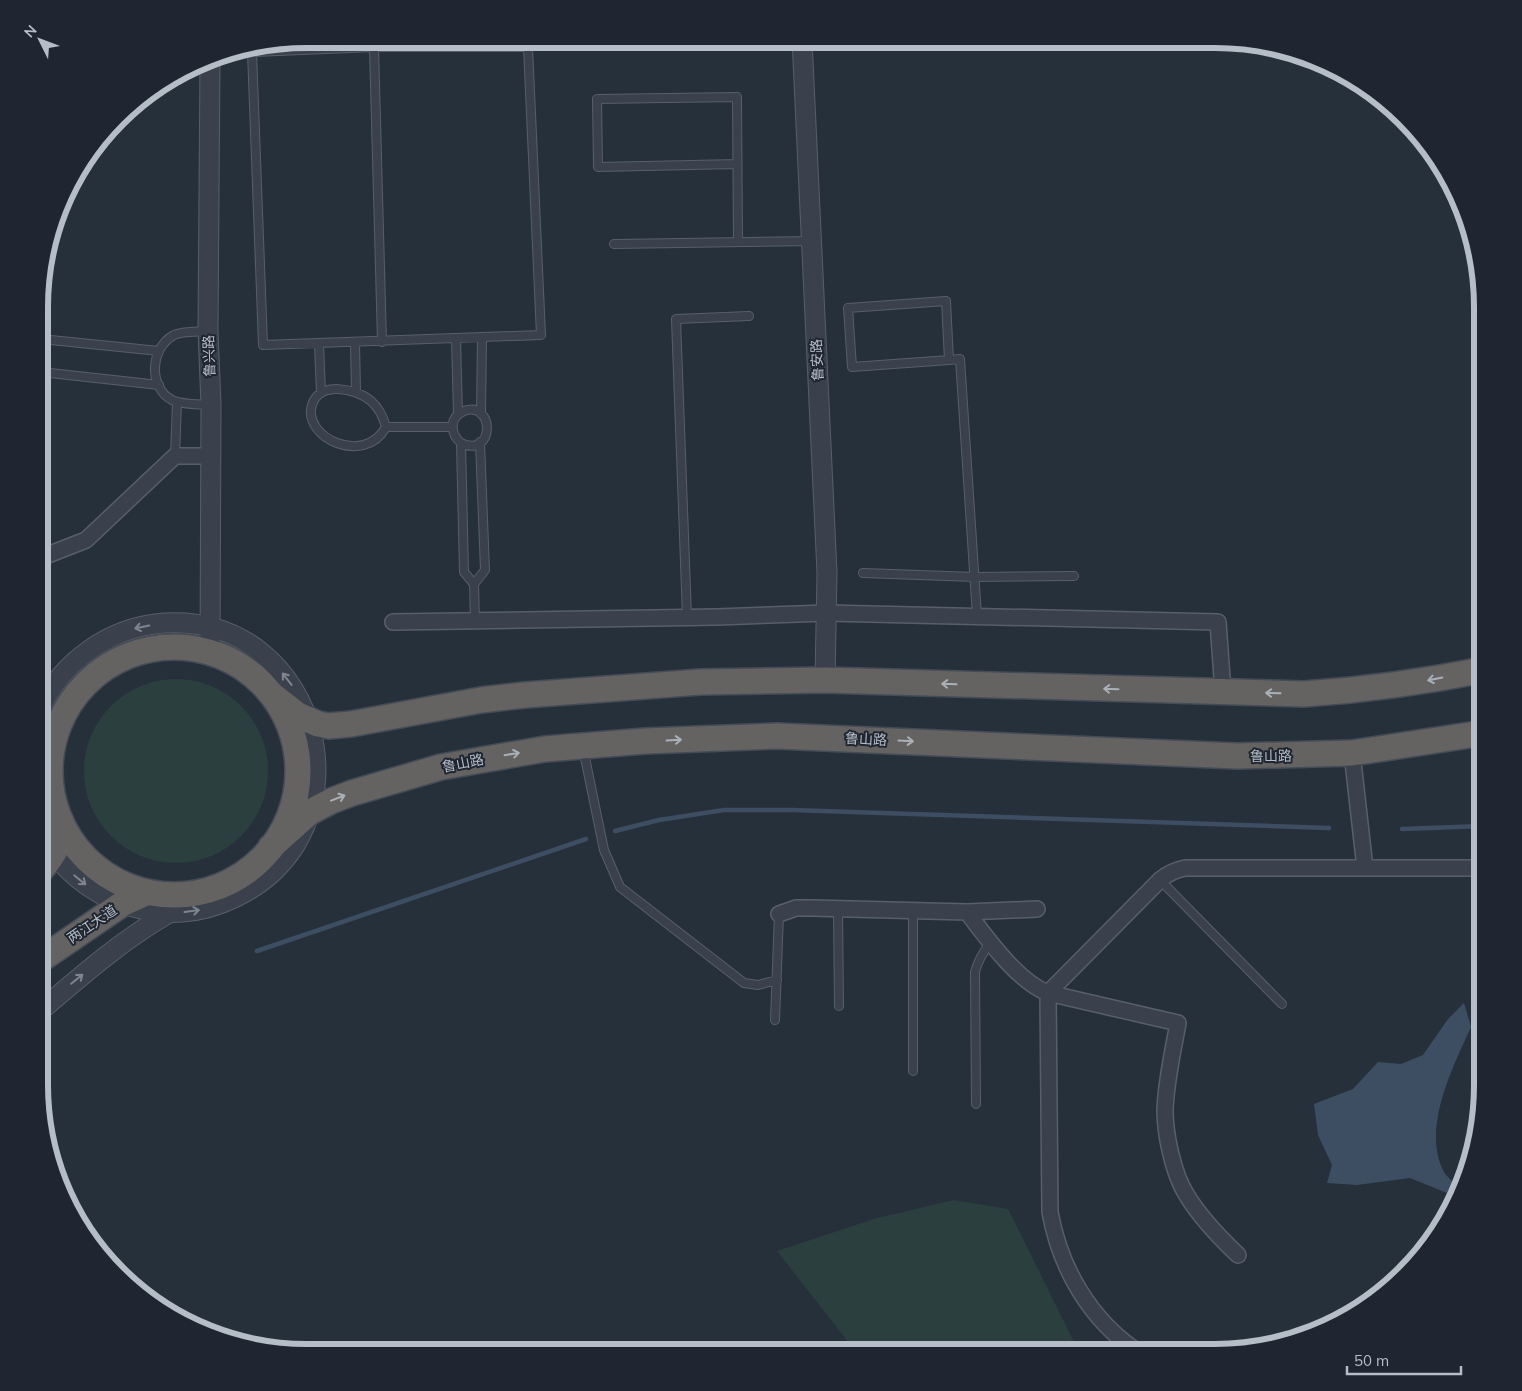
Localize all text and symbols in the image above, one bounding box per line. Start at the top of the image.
north arrow [15,15,65,65]
text: N [20,21,41,41]
street label: 鲁兴路 [199,335,219,377]
street label: 鲁安路 [807,339,827,381]
one-way arrow [135,623,151,632]
one-way arrow [281,673,292,686]
one-way arrow [1427,675,1443,685]
one-way arrow [941,680,957,689]
one-way arrow [1103,684,1120,694]
one-way arrow [1266,688,1282,698]
street label: 鲁山路 [845,729,887,749]
one-way arrow [666,735,682,744]
one-way arrow [898,737,914,746]
street label: 鲁山路 [1250,747,1292,765]
one-way arrow [504,749,520,759]
street label: 鲁山路 [441,750,485,776]
one-way arrow [330,793,345,802]
one-way arrow [74,874,87,885]
street label: 两江大道 [64,901,120,947]
one-way arrow [183,906,199,916]
one-way arrow [70,974,83,985]
scale bar [1347,1344,1461,1376]
text: 50 m [1354,1351,1389,1370]

